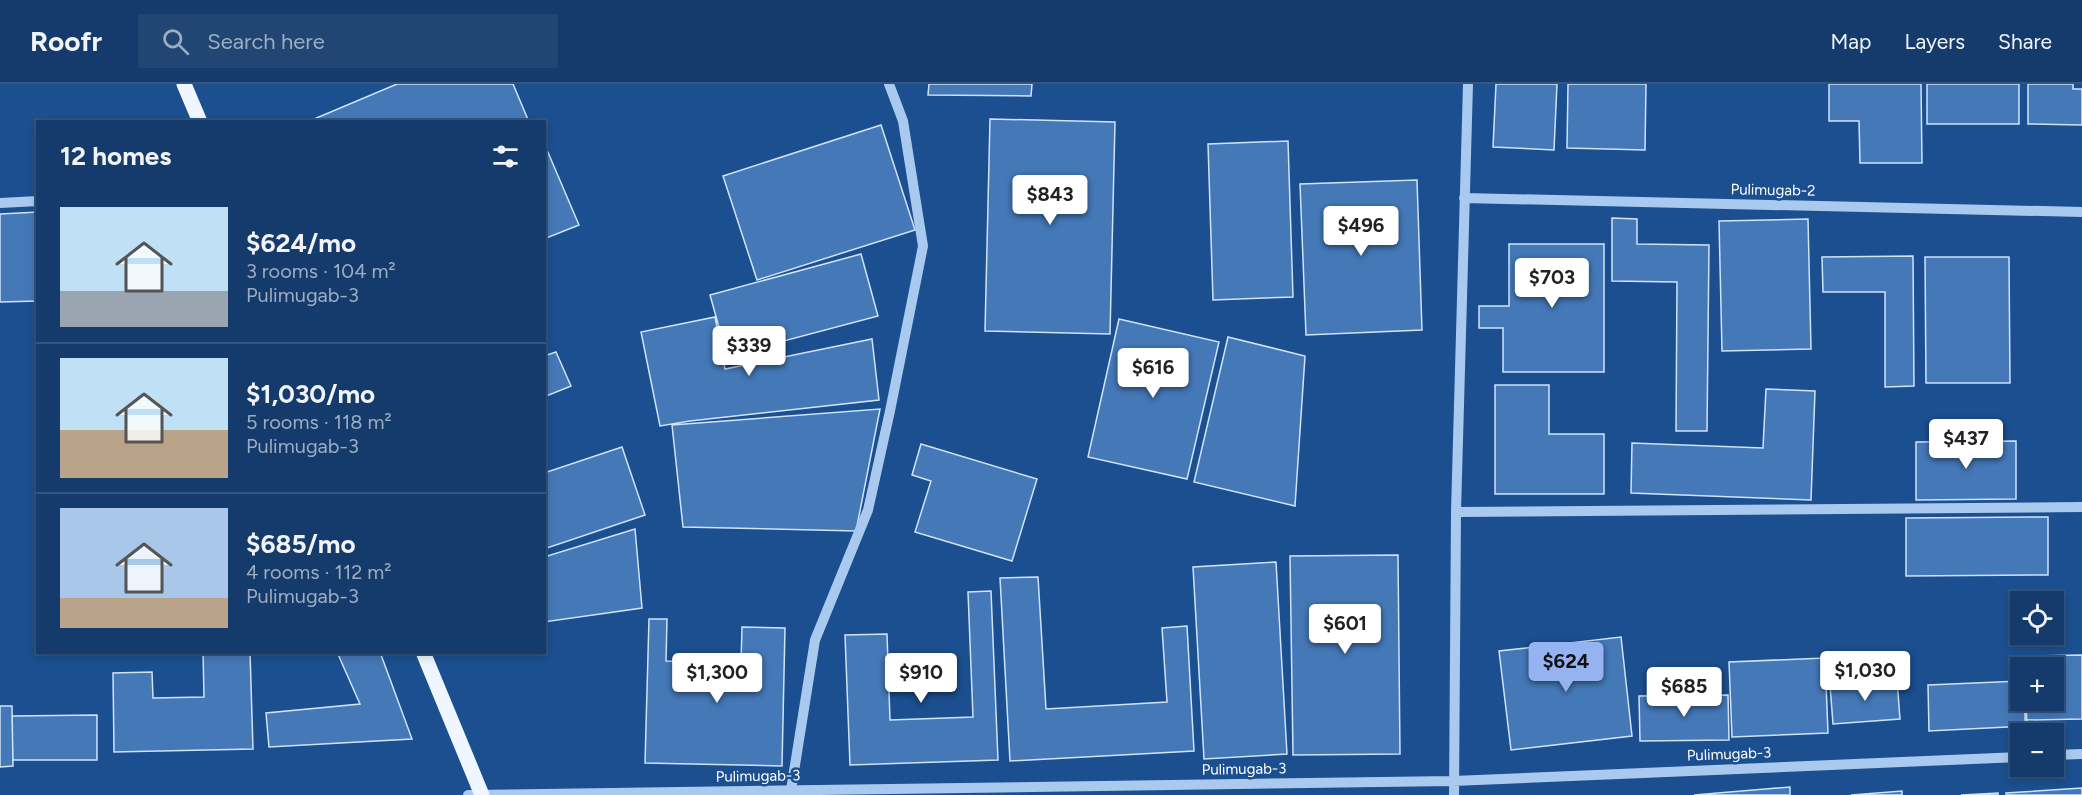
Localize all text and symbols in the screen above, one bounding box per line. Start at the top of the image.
search box [138,14,558,68]
text: Roofr [30,24,102,58]
icon: search [159,25,192,58]
text: Search here [207,28,325,55]
text: Map [1831,29,1871,54]
text: Layers [1904,29,1965,54]
text: Share [1998,29,2052,54]
text: 12 homes [60,140,171,172]
icon: filters [489,140,522,173]
pin: $843 [1014,175,1086,226]
street label: Pulimugab-2 [1730,180,1816,200]
text: $843 [1026,182,1074,206]
pin: $496 [1325,206,1397,257]
text: $496 [1338,213,1384,237]
text: $624/mo [246,227,356,259]
icon: home [108,231,180,303]
pin: $703 [1516,258,1588,309]
text: 3 rooms · 104 m² [246,259,396,283]
text: $703 [1529,265,1575,289]
text: Pulimugab-3 [246,283,359,307]
pin: $339 [713,326,785,377]
text: $339 [727,333,771,357]
pin: $616 [1117,348,1189,399]
text: $616 [1132,355,1174,379]
text: $1,030/mo [246,378,375,410]
icon: home [108,382,180,454]
text: 5 rooms · 118 m² [246,410,392,434]
pin: $437 [1930,419,2002,470]
text: $437 [1943,426,1989,450]
text: Pulimugab-3 [246,434,359,458]
text: $685/mo [246,528,356,560]
icon: home [108,532,180,604]
text: 4 rooms · 112 m² [246,560,392,584]
text: Pulimugab-3 [246,584,359,608]
map controls [2010,591,2064,777]
button: locate [2010,591,2064,645]
pin: $601 [1309,604,1381,655]
text: $601 [1323,611,1367,635]
pin: $624 [1530,642,1602,693]
text: $624 [1543,649,1589,673]
pin: $1,030 [1816,651,1914,702]
pin: $1,300 [668,653,766,704]
pin: $910 [885,653,957,704]
button: + [2010,657,2064,711]
text: $1,030 [1834,658,1896,682]
text: $1,300 [686,660,748,684]
text: $910 [899,660,943,684]
pin: $685 [1648,667,1720,718]
text: $685 [1661,674,1707,698]
button: − [2010,723,2064,777]
street label: Pulimugab-3 [1686,744,1772,764]
street label: Pulimugab-3 [1202,759,1286,779]
street label: Pulimugab-3 [716,766,800,786]

